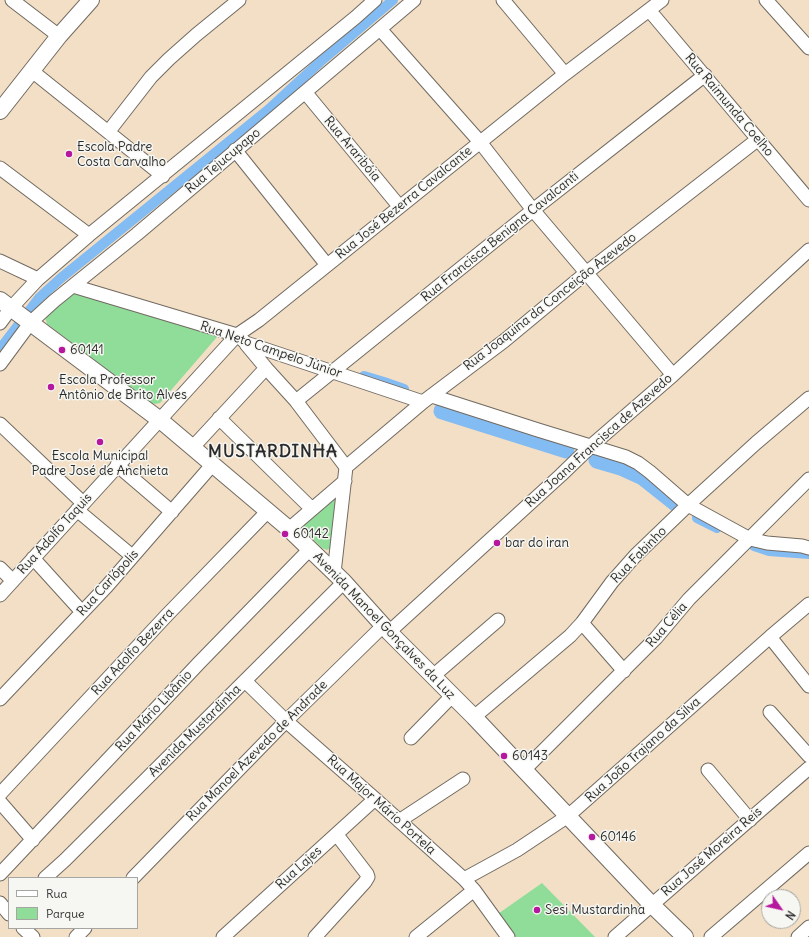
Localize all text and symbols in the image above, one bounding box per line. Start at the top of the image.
street label: Rua Raimunda Coelho [681,50,777,160]
street label: Rua Araribóia [320,113,384,185]
street label: Rua Tejucupapo [182,125,264,197]
place label: Escola Padre Costa Carvalho [77,139,166,170]
street label: Rua José Bezerra Cavalcante [333,143,475,263]
marker: Escola Padre Costa Carvalho [64,149,74,159]
street label: Rua Francisca Benigna Cavalcanti [418,169,582,305]
street label: Rua Joaquina da Conceição Azevedo [461,230,639,374]
street label: Rua Neto Campelo Júnior [198,318,344,382]
place label: 60141 [70,342,104,358]
marker: 60141 [57,345,67,355]
street label: Rua Joana Francisca de Azevedo [522,371,676,511]
place label: Escola Professor Antônio de Brito Alves [59,372,187,403]
marker: Escola Professor Antônio de Brito Alves [46,382,56,392]
marker: Escola Municipal Padre José de Anchieta [95,437,105,447]
district label: MUSTARDINHA [208,442,338,462]
place label: Escola Municipal Padre José de Anchieta [32,448,168,479]
street label: Rua Adolfo Taquis [14,490,96,578]
street label: Rua Fabinho [608,523,670,587]
place label: 60142 [293,526,329,542]
marker: 60142 [280,529,290,539]
place label: bar do iran [505,535,569,551]
marker: bar do iran [492,538,502,548]
street label: Rua Carlópolis [74,547,142,619]
street label: Avenida Manoel Gonçalves da Luz [310,549,458,703]
street label: Rua Célia [643,599,691,651]
street label: Rua Adolfo Bezerra [89,605,177,699]
street label: Rua Mário Libânio [112,667,196,755]
street label: Rua Manoel Azevedo de Andrade [183,677,331,825]
street label: Avenida Mustardinha [146,682,244,780]
street label: Rua João Trajano da Silva [582,694,704,806]
place label: 60143 [512,748,548,764]
marker: 60143 [499,751,509,761]
street label: Rua Major Mário Portela [323,752,439,858]
street label: Rua José Moreira Reis [658,804,766,900]
place label: 60146 [600,829,636,845]
marker: 60146 [587,832,597,842]
street label: Rua Lajes [273,843,325,893]
legend [8,877,138,929]
text: Rua [46,886,67,901]
north arrow [761,889,801,929]
place label: Sesi Mustardinha [545,902,645,918]
marker: Sesi Mustardinha [532,905,542,915]
text: Parque [46,906,85,921]
text: N [782,908,798,922]

